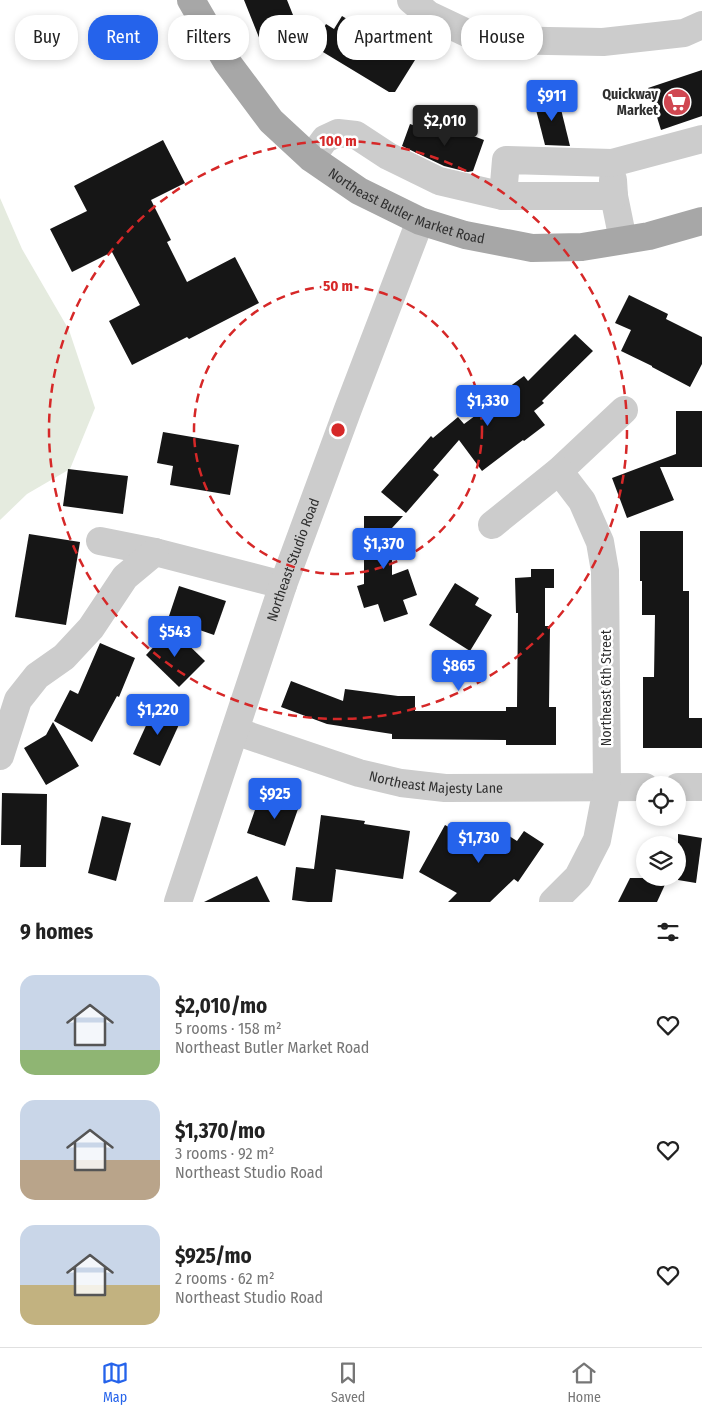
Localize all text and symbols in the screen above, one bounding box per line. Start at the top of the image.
chip: Buy [15,15,78,60]
chip: Rent [88,15,158,60]
chip: Filters [168,15,249,60]
chip: New [259,15,327,60]
chip: Apartment [337,15,451,60]
chip: House [461,15,543,60]
pin: $911 [522,80,582,122]
text: $911 [538,86,567,105]
place label: Quickway Market [602,86,659,119]
supermarket icon: Quickway Market [662,87,692,117]
pin: $2,010 [404,104,486,147]
text: $2,010 [424,111,466,130]
text: 100 m [319,132,357,150]
street label: Northeast Butler Market Road [325,164,486,248]
text: 50 m [323,277,353,295]
pin: $1,330 [447,384,529,427]
text: $1,330 [467,391,509,410]
centre of rings [329,421,347,439]
street label: Northeast Studio Road [264,496,323,624]
pin: $1,370 [343,528,425,570]
text: $1,370 [364,534,404,553]
pin: $543 [145,616,205,658]
text: $543 [159,622,191,641]
street label: Northeast 6th Street [598,629,615,746]
pin: $865 [429,650,489,692]
text: $865 [443,656,475,675]
pin: $1,220 [117,694,199,736]
text: $1,220 [137,700,179,719]
street label: Northeast Majesty Lane [367,768,503,797]
map controls [636,776,686,886]
button: locate [636,776,686,826]
pin: $925 [245,778,305,820]
text: $925 [259,784,291,803]
pin: $1,730 [438,822,520,864]
text: $1,730 [459,828,499,847]
button: layers [636,836,686,886]
icon: filters [654,918,682,946]
text: 9 homes [20,919,93,945]
text: $2,010/mo [175,993,267,1019]
icon: home [60,995,120,1055]
icon: heart [654,1011,682,1039]
text: 5 rooms · 158 m² [175,1019,281,1038]
text: Northeast Butler Market Road [175,1038,369,1057]
text: $1,370/mo [175,1118,265,1144]
icon: home [60,1120,120,1180]
icon: heart [654,1136,682,1164]
text: 3 rooms · 92 m² [175,1144,274,1163]
text: Northeast Studio Road [175,1163,323,1182]
text: $925/mo [175,1243,252,1269]
icon: home [60,1245,120,1305]
icon: heart [654,1261,682,1289]
text: 2 rooms · 62 m² [175,1269,274,1288]
text: Northeast Studio Road [175,1288,323,1307]
tab: Map [101,1359,129,1406]
tab: Saved [331,1359,365,1406]
tab: Home [567,1359,601,1406]

